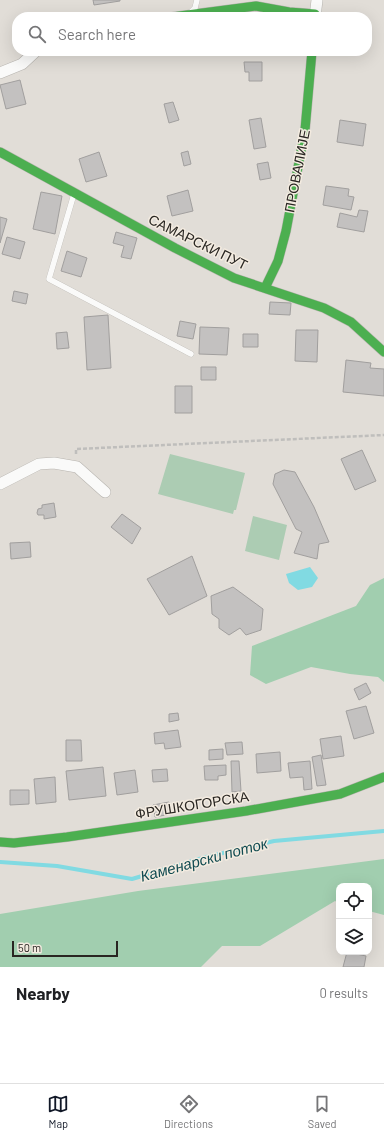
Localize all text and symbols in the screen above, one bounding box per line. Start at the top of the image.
search box [12,12,372,56]
icon: search [26,23,48,45]
text: Search here [58,25,136,43]
street label: ПРОВАЛИЈЕ [280,128,313,214]
street label: САМАРСКИ ПУТ [146,210,251,273]
street label: ФРУШКОГОРСКА [134,787,251,822]
water label: Каменарски поток [138,833,270,885]
map controls [336,883,372,955]
button: locate [336,883,372,919]
button: layers [336,919,372,955]
scale bar [12,939,118,958]
text: 50 m [18,941,41,954]
text: Nearby [16,983,70,1003]
text: 0 results [319,985,368,1001]
tab: Map [47,1093,69,1130]
tab: Directions [164,1093,213,1130]
tab: Saved [308,1093,337,1130]

